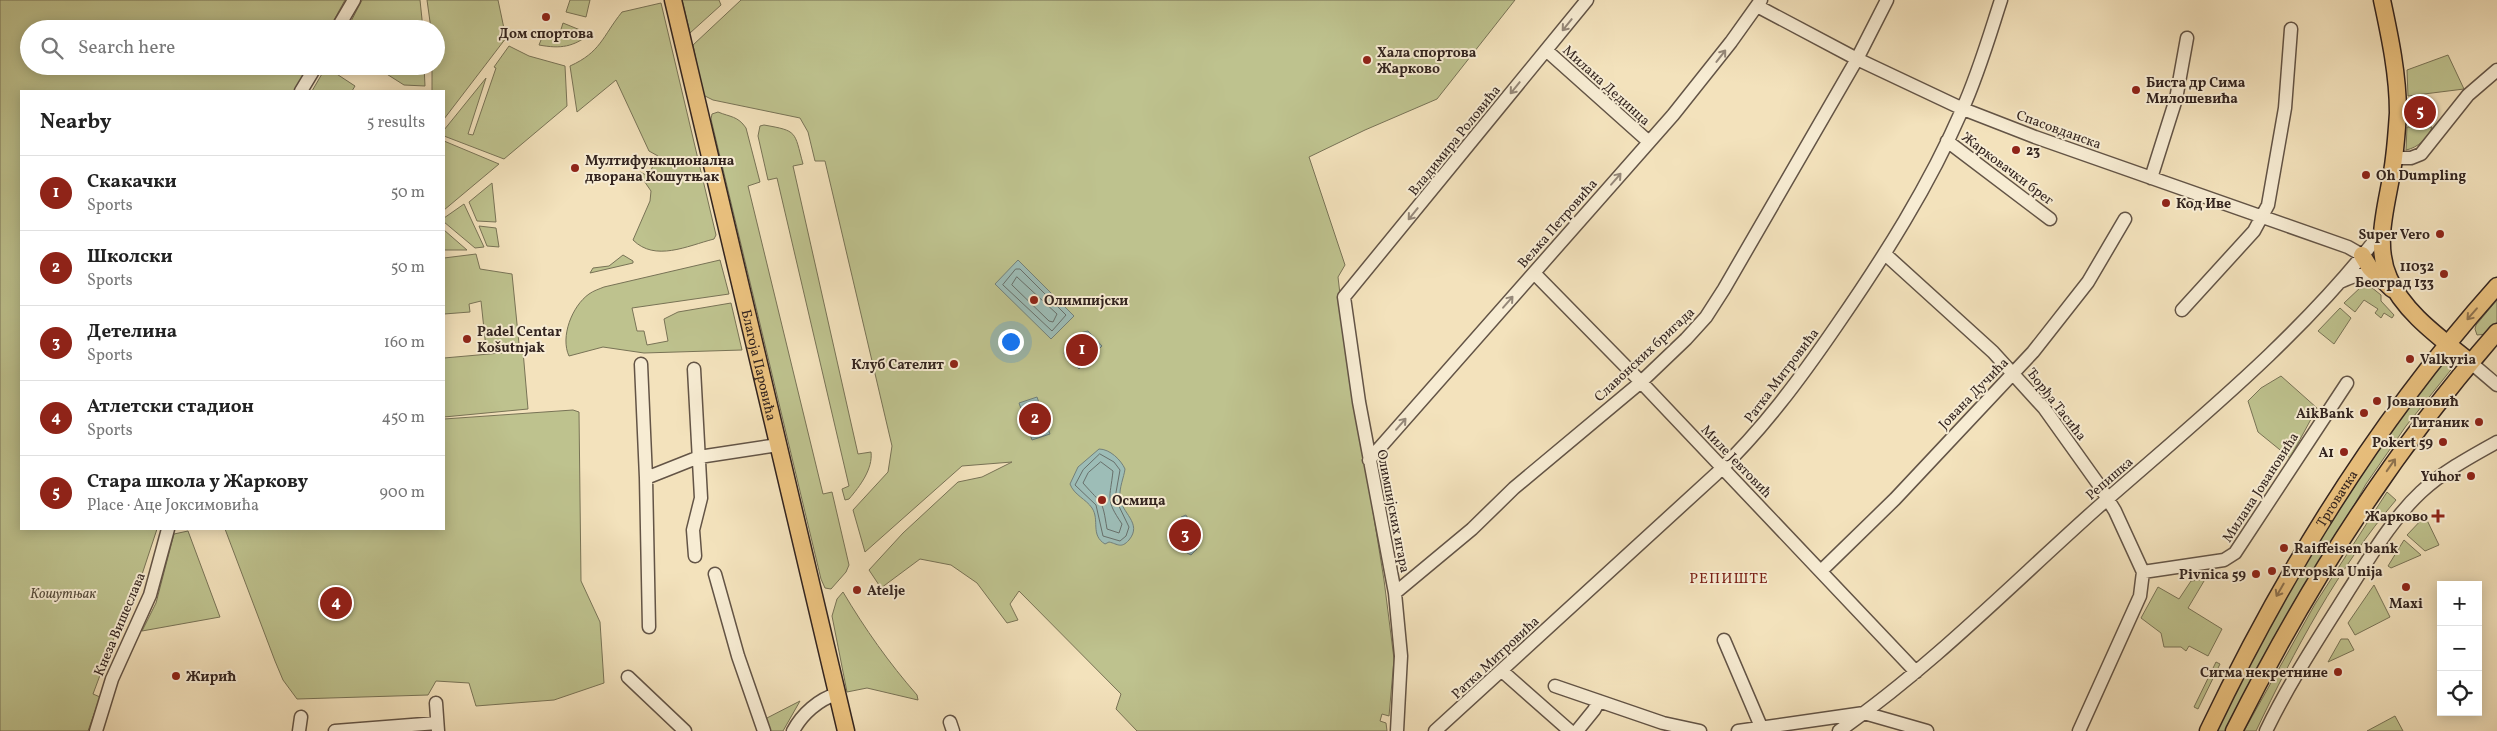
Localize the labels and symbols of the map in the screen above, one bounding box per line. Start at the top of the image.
marker: Дом спортова [540,11,552,23]
one-way arrow [1561,18,1572,31]
place label: Дом спортова [498,25,594,44]
street label: Милана Дединца [1558,42,1654,131]
place label: Хала спортова Жарково [1377,44,1477,79]
one-way arrow [1716,49,1726,63]
marker: Хала спортова Жарково [1361,54,1373,66]
place label: Биста др Сима Милошевића [2146,74,2246,109]
one-way arrow [1510,81,1521,94]
street label: Владимира Роловића [1405,82,1506,200]
marker: Биста др Сима Милошевића [2130,84,2142,96]
pin: 5 [2404,93,2436,131]
street label: Спасовданска [2013,106,2104,155]
street label: Жарковачки брег [1957,128,2057,210]
place label: 23 [2026,142,2040,161]
marker: 23 [2010,144,2022,156]
place label: Мултифункционална дворана Кошутњак [585,152,735,187]
marker: Мултифункционална дворана Кошутњак [569,162,581,174]
place label: Oh Dumpling [2376,167,2466,186]
marker: Oh Dumpling [2360,169,2372,181]
one-way arrow [1610,173,1621,186]
street label: Вељка Петровића [1514,175,1602,273]
place label: Код Иве [2176,195,2231,214]
marker: Код Иве [2160,197,2172,209]
one-way arrow [1408,207,1419,220]
place label: Super Vero [2358,226,2430,245]
marker: Super Vero [2434,228,2446,240]
place label: 11032 Београд 133 [2355,258,2434,293]
marker: 11032 Београд 133 [2438,268,2450,280]
place label: Олимпијски [1044,292,1128,311]
marker: Олимпијски [1028,294,1040,306]
one-way arrow [1503,295,1514,308]
street label: Славонских бригада [1591,303,1699,407]
street label: Благоја Паровића [736,308,780,423]
one-way arrow [2466,308,2478,321]
place label: Padel Centar Košutnjak [477,323,562,358]
street label: Ратка Митровића [1740,325,1824,427]
your location [998,329,1024,355]
pin: 1 [1066,331,1098,369]
marker: Padel Centar Košutnjak [461,333,473,345]
place label: Valkyria [2420,351,2477,370]
marker: Valkyria [2404,353,2416,365]
street label: Јована Дучића [1935,354,2013,434]
place label: Клуб Сателит [851,356,944,375]
marker: Клуб Сателит [948,358,960,370]
street label: Ђорђа Тасића [2021,365,2090,445]
place label: Јовановић [2386,393,2459,412]
marker: Јовановић [2371,395,2383,407]
pin: 2 [1019,400,1051,438]
place label: AikBank [2296,405,2355,424]
marker: AikBank [2358,407,2370,419]
place label: Титаник [2410,414,2470,433]
marker: Титаник [2473,416,2485,428]
one-way arrow [1395,417,1407,430]
street label: Миле Јевтовић [1696,421,1776,503]
street label: Милана Јовановића [2219,429,2304,546]
place label: Pokert 59 [2372,434,2433,453]
marker: Pokert 59 [2437,436,2449,448]
place label: A1 [2318,444,2334,463]
marker: A1 [2338,446,2350,458]
street label: Олимпијских игара [1371,448,1414,575]
street label: Репишка [2082,453,2138,505]
one-way arrow [2386,458,2396,472]
street label: Трговачка [2312,467,2363,531]
place label: Yuhor [2421,468,2461,487]
marker: Yuhor [2465,470,2477,482]
place label: Осмица [1112,492,1166,511]
marker: Осмица [1096,494,1108,506]
place label: Жарково [2365,508,2428,527]
marker: Жарково [2432,510,2444,522]
pin: 3 [1169,516,1201,554]
place label: Raiffeisen bank [2294,540,2399,559]
marker: Raiffeisen bank [2278,542,2290,554]
place label: Evropska Unija [2282,563,2383,582]
marker: Evropska Unija [2266,565,2278,577]
place label: Pivnica 59 [2179,566,2246,585]
marker: Pivnica 59 [2250,568,2262,580]
district label: РЕПИШТЕ [1689,569,1769,590]
street label: Кнеза Вишеслава [90,570,151,679]
marker: Maxi [2400,581,2412,593]
place label: Atelje [867,582,905,601]
one-way arrow [2274,583,2284,597]
pin: 4 [320,584,352,622]
marker: Atelje [851,584,863,596]
park label: Кошутњак [30,585,96,604]
place label: Maxi [2389,595,2423,614]
street label: Ратка Митровића [1448,612,1544,704]
place label: Сигма некретнине [2200,664,2328,683]
marker: Сигма некретнине [2332,666,2344,678]
place label: Жирић [186,668,236,687]
marker: Жирић [170,670,182,682]

